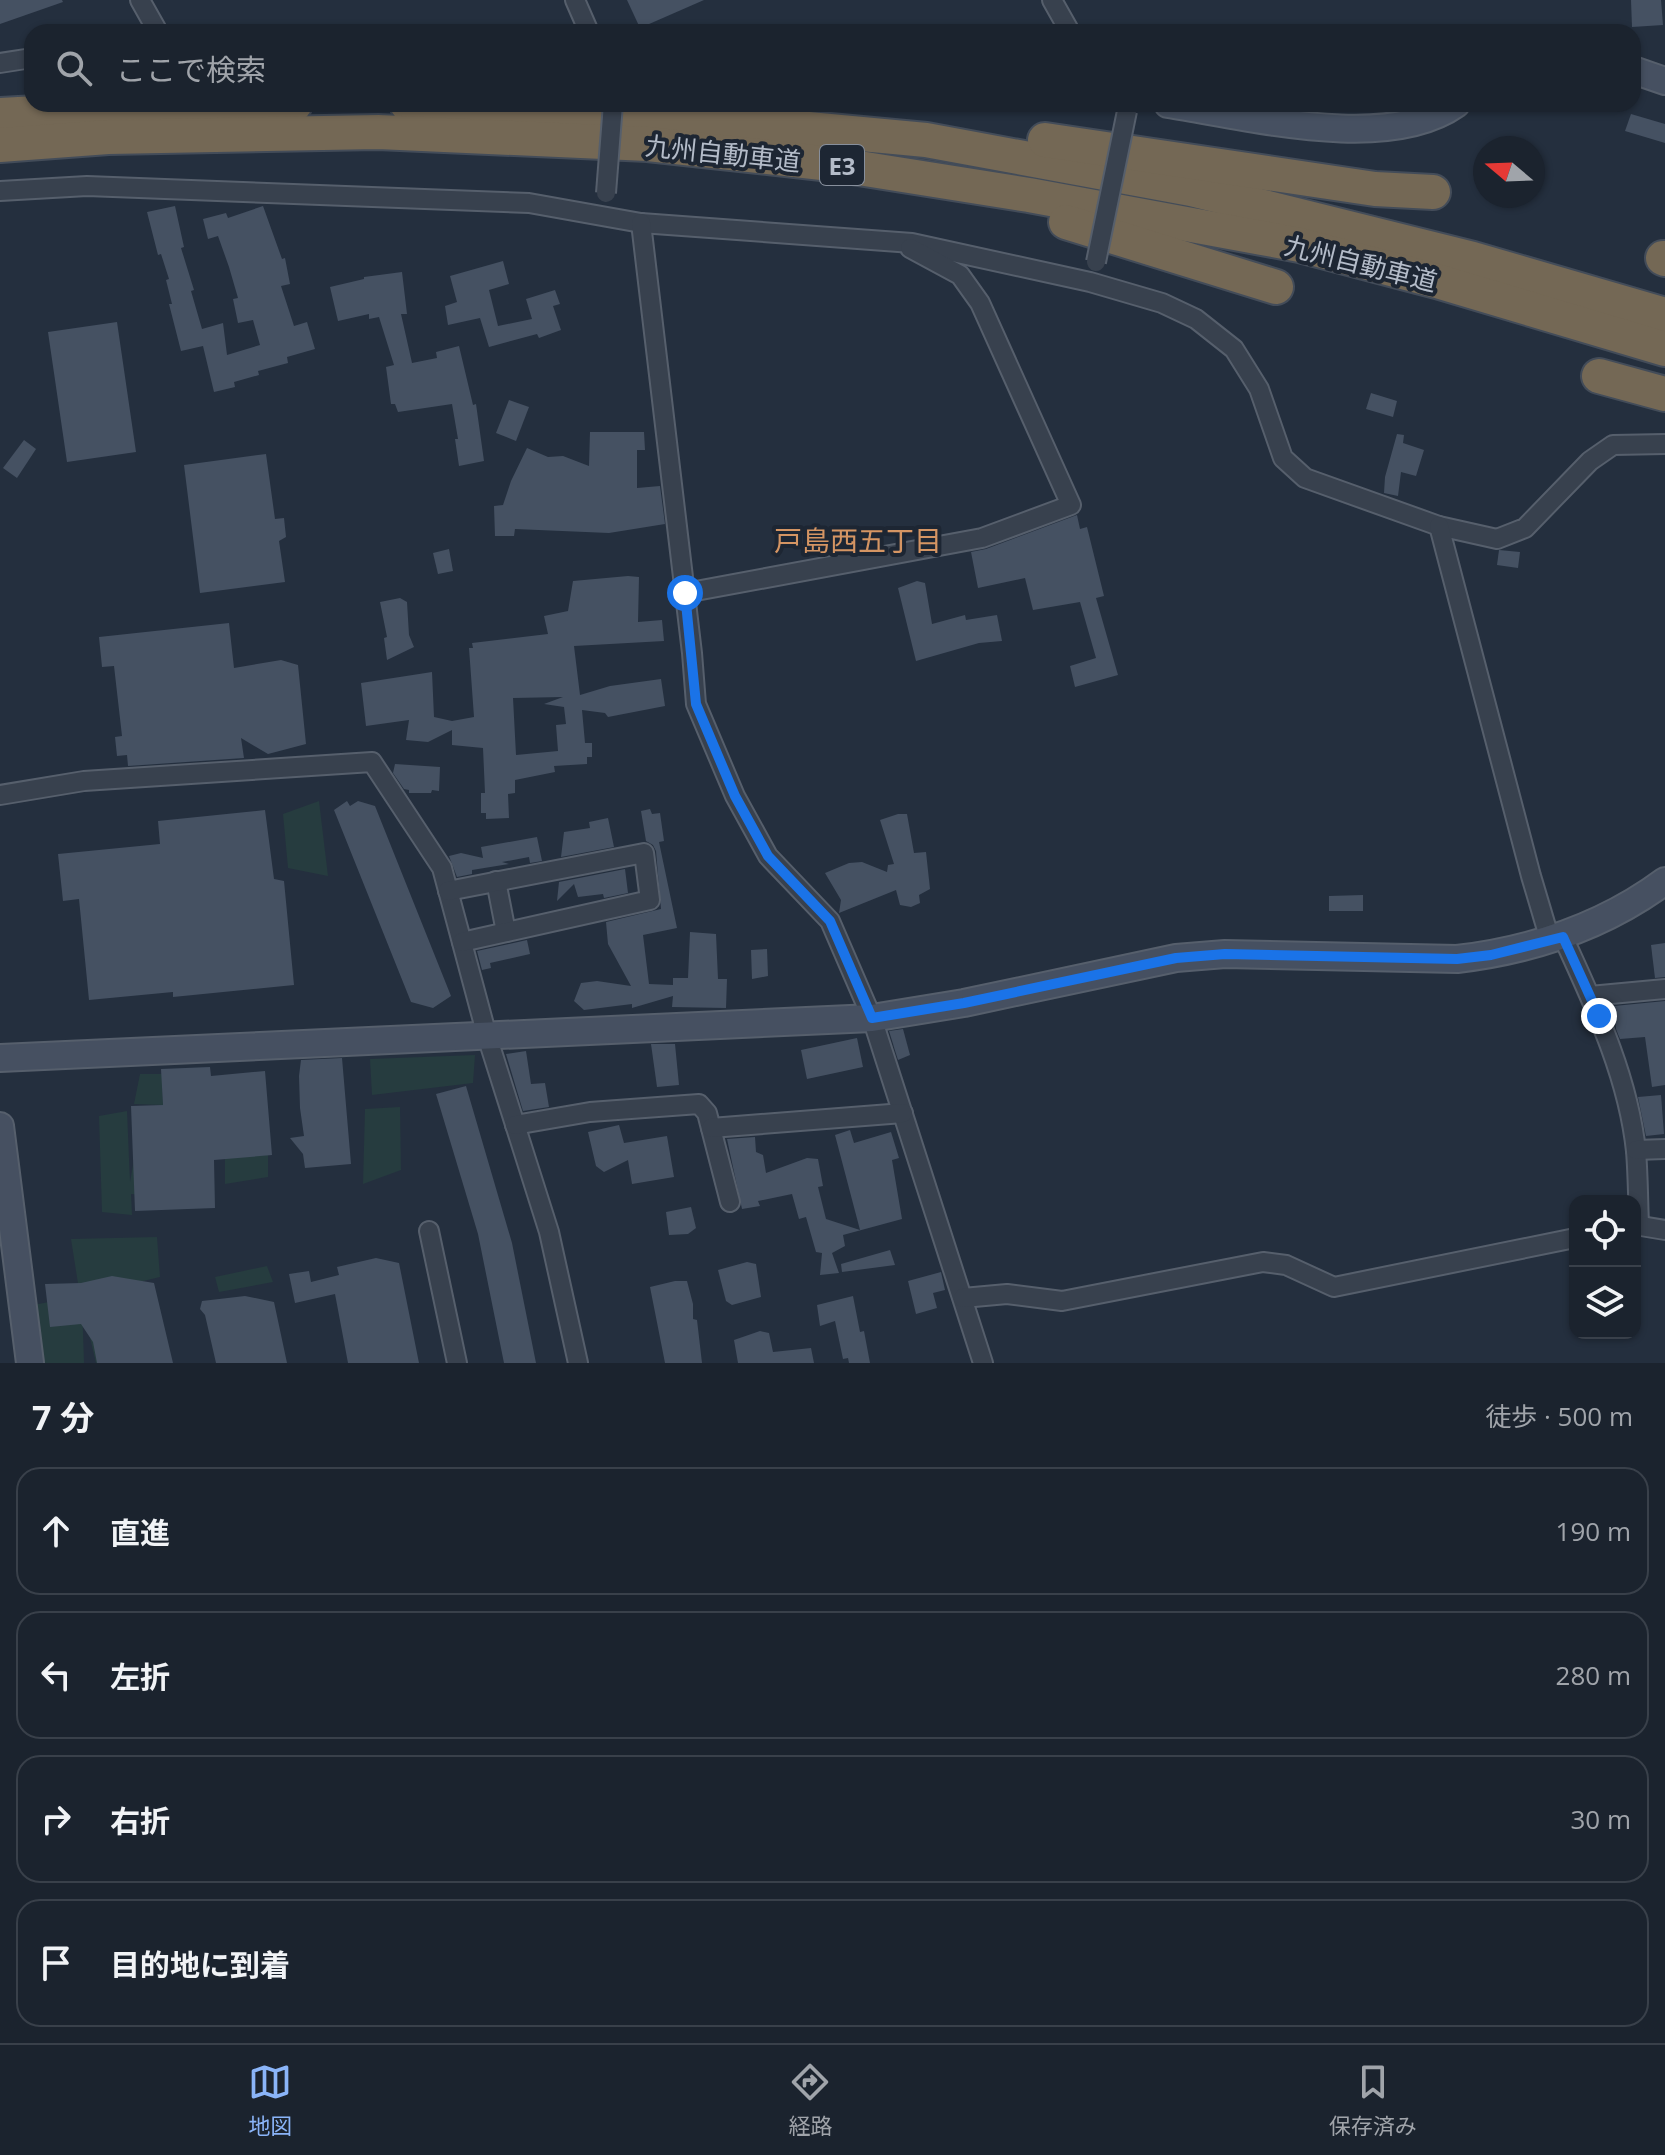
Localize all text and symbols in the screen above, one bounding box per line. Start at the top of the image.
search box [24,24,1641,112]
icon: search [52,46,96,90]
text: ここで検索 [116,49,266,90]
street label: 九州自動車道 [644,127,802,179]
north arrow [1473,136,1545,208]
road number: E3 [820,145,864,185]
street label: 九州自動車道 [1281,227,1441,299]
district label: 戸島西五丁目 [774,521,942,559]
route start [667,575,703,611]
route end [1581,998,1617,1034]
map controls [1569,1195,1641,1339]
button: locate [1569,1195,1641,1267]
button: layers [1569,1267,1641,1339]
text: 7 分 [32,1394,94,1440]
text: 徒歩 · 500 m [1485,1398,1633,1434]
icon: ahead [34,1509,78,1553]
text: 直進 [110,1512,170,1553]
text: 190 m [1556,1513,1631,1549]
icon: left [34,1653,78,1697]
text: 左折 [110,1656,170,1697]
text: 280 m [1556,1657,1631,1693]
icon: right [34,1797,78,1841]
text: 右折 [110,1800,170,1841]
text: 30 m [1570,1801,1631,1837]
icon: arrive [34,1941,78,1985]
text: 目的地に到着 [110,1944,290,1985]
tab: 地図 [248,2060,292,2140]
tab: 経路 [788,2060,833,2140]
tab: 保存済み [1329,2060,1417,2140]

